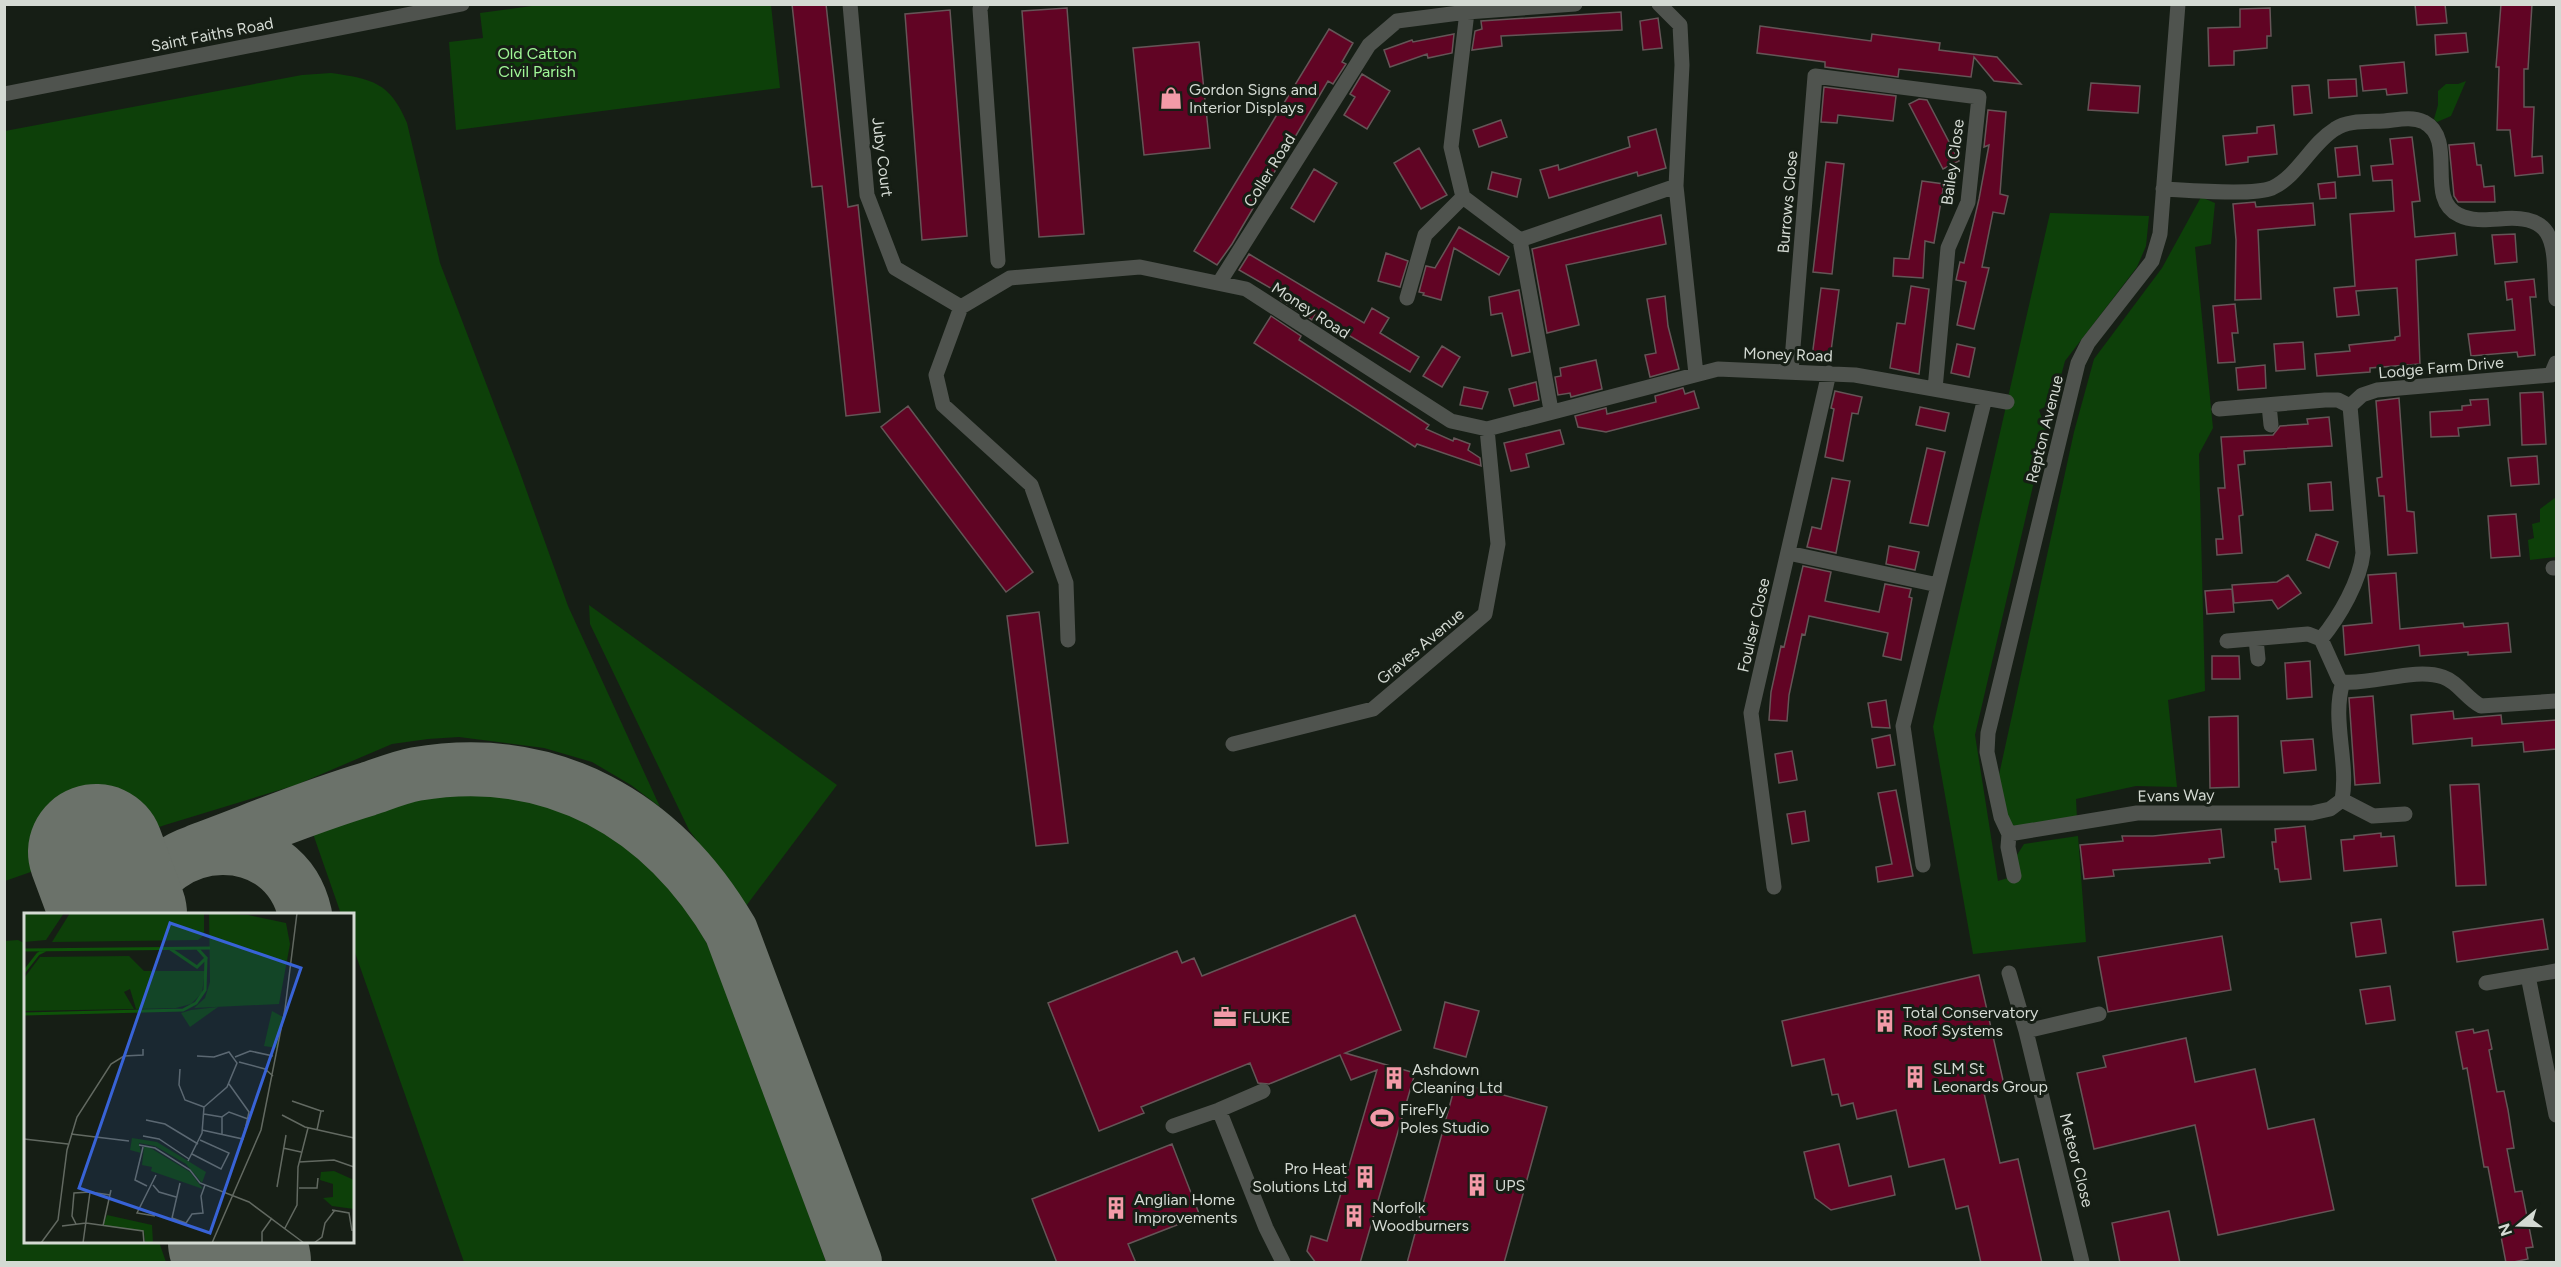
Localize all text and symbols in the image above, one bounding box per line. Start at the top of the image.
street label: Saint Faiths Road [149,13,275,56]
park label: Old Catton Civil Parish [497,44,577,81]
place label: Gordon Signs and Interior Displays [1189,80,1317,117]
shop icon: Gordon Signs and Interior Displays [1158,85,1184,111]
street label: Juby Court [868,116,897,198]
street label: Bailey Close [1937,118,1968,206]
street label: Coller Road [1239,130,1299,210]
street label: Burrows Close [1774,150,1801,254]
street label: Money Road [1268,278,1353,343]
street label: Money Road [1743,343,1833,366]
street label: Lodge Farm Drive [2378,353,2505,382]
street label: Repton Avenue [2022,373,2067,485]
street label: Foulser Close [1733,576,1774,674]
street label: Graves Avenue [1373,604,1468,688]
street label: Evans Way [2137,785,2215,806]
inset map [24,913,354,1243]
place label: Total Conservatory Roof Systems [1903,1003,2039,1040]
office icon: FLUKE [1212,1004,1238,1030]
place label: FLUKE [1243,1008,1291,1027]
building icon: Total Conservatory Roof Systems [1872,1008,1898,1034]
place label: SLM St Leonards Group [1933,1059,2048,1096]
place label: Ashdown Cleaning Ltd [1412,1060,1503,1097]
building icon: SLM St Leonards Group [1902,1064,1928,1090]
building icon: Ashdown Cleaning Ltd [1381,1065,1407,1091]
place label: FireFly Poles Studio [1400,1100,1489,1137]
sports icon: FireFly Poles Studio [1369,1105,1395,1131]
street label: Meteor Close [2056,1111,2097,1209]
place label: Pro Heat Solutions Ltd [1252,1159,1347,1196]
building icon: Pro Heat Solutions Ltd [1352,1164,1378,1190]
building icon: UPS [1464,1172,1490,1198]
place label: UPS [1495,1176,1526,1195]
place label: Anglian Home Improvements [1134,1190,1238,1227]
building icon: Anglian Home Improvements [1103,1195,1129,1221]
north arrow [2489,1195,2549,1255]
place label: Norfolk Woodburners [1372,1198,1469,1235]
building icon: Norfolk Woodburners [1341,1203,1367,1229]
text: N [2494,1221,2516,1239]

